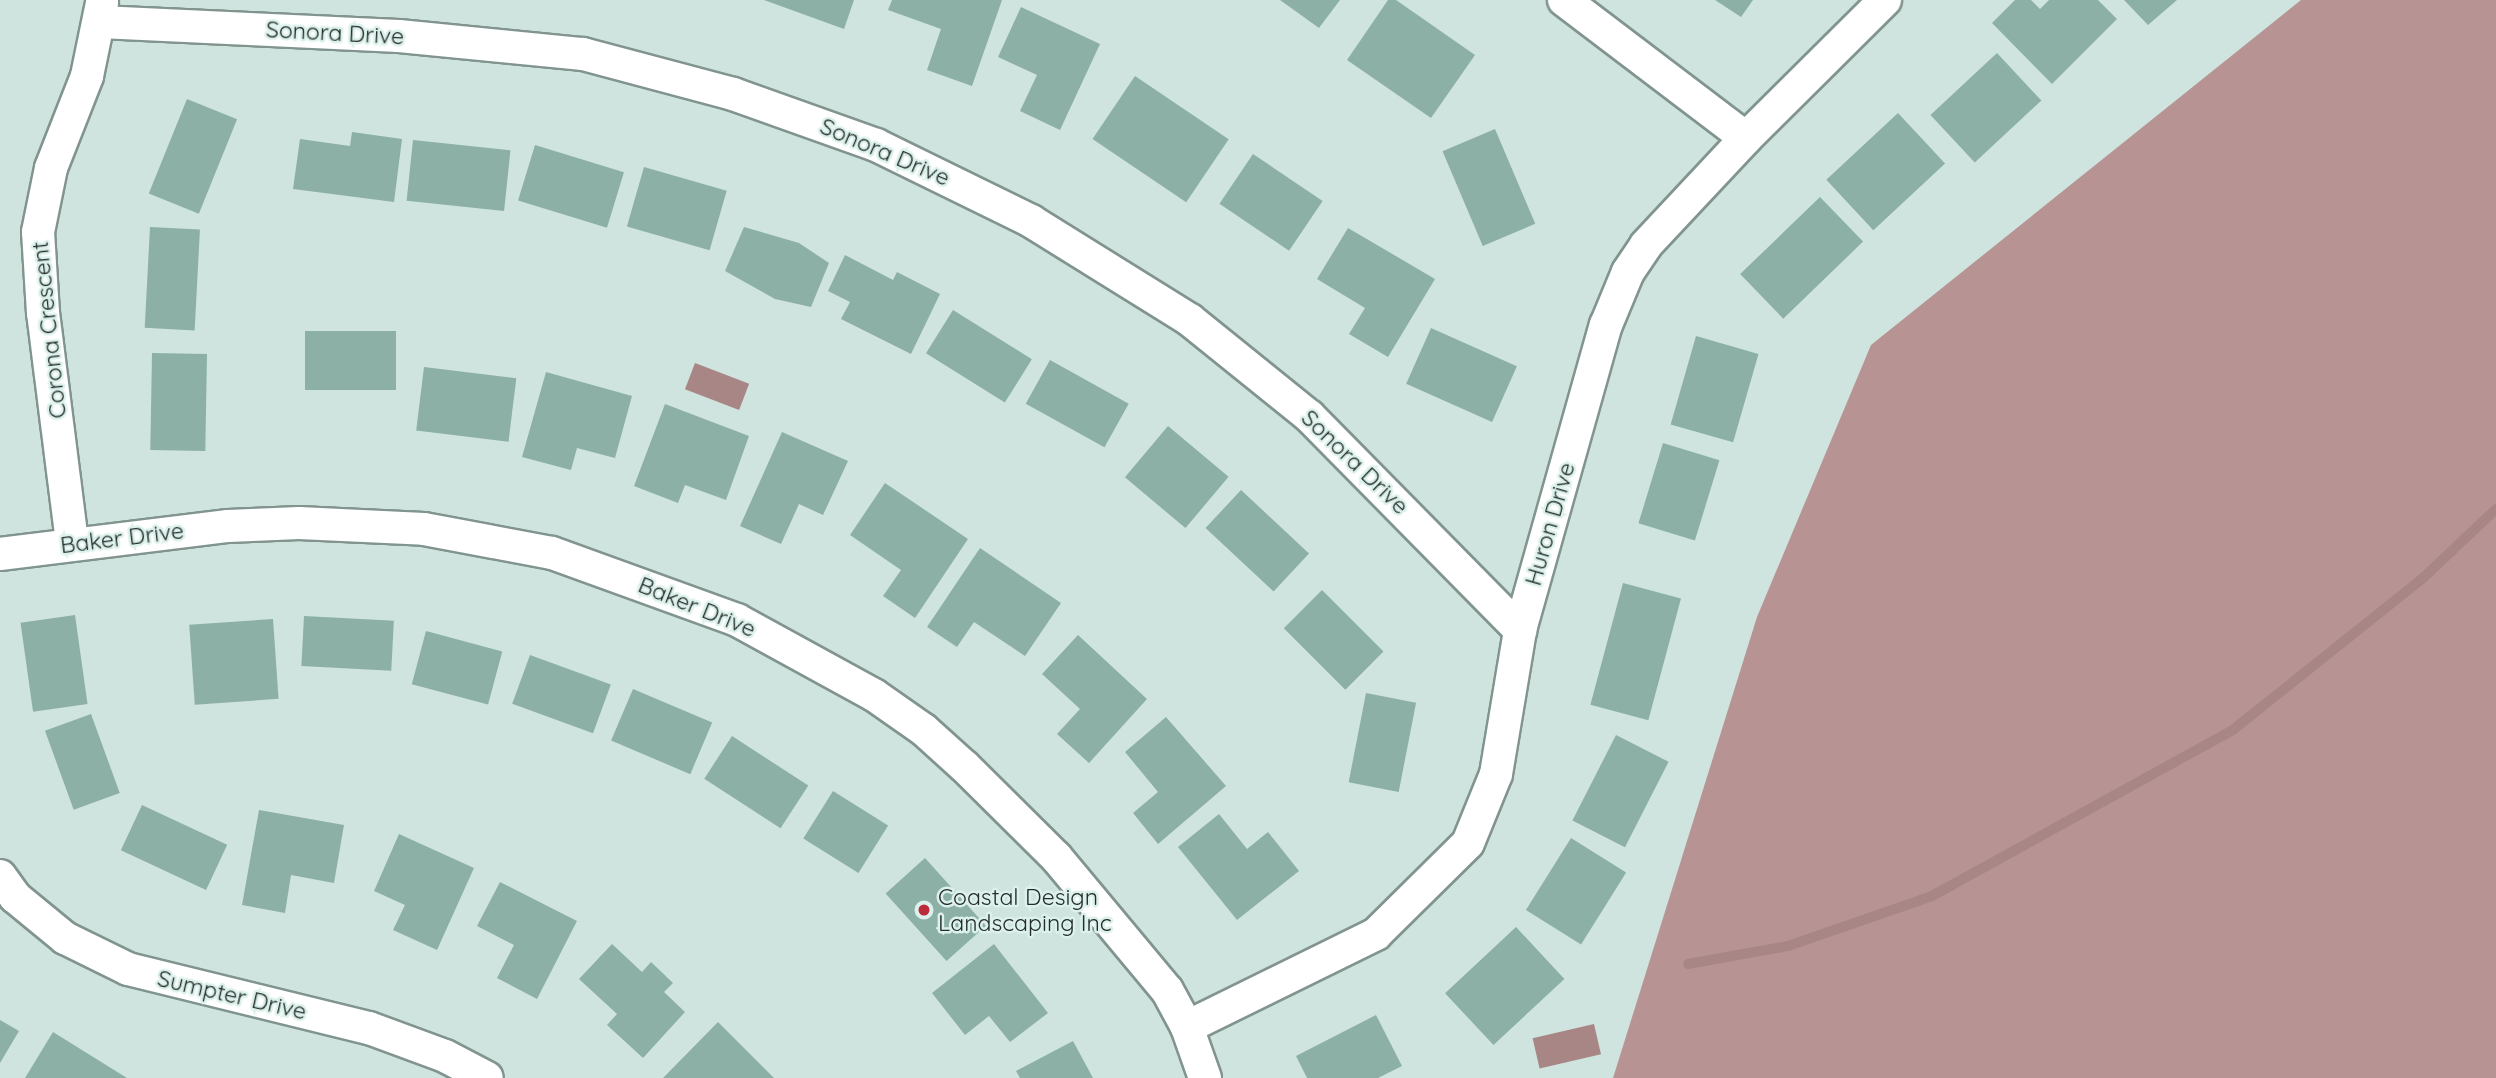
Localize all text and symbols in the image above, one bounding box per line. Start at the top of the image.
street label: Sonora Drive [265,16,405,50]
street label: Sonora Drive [816,112,954,192]
street label: Corona Crescent [26,240,72,420]
street label: Sonora Drive [1296,404,1414,520]
street label: Huron Drive [1519,459,1581,589]
street label: Baker Drive [59,517,185,559]
street label: Baker Drive [634,571,760,643]
place label: Coastal Design Landscaping Inc [938,883,1112,937]
marker: Coastal Design Landscaping Inc [916,902,932,918]
street label: Sumpter Drive [155,964,309,1026]

